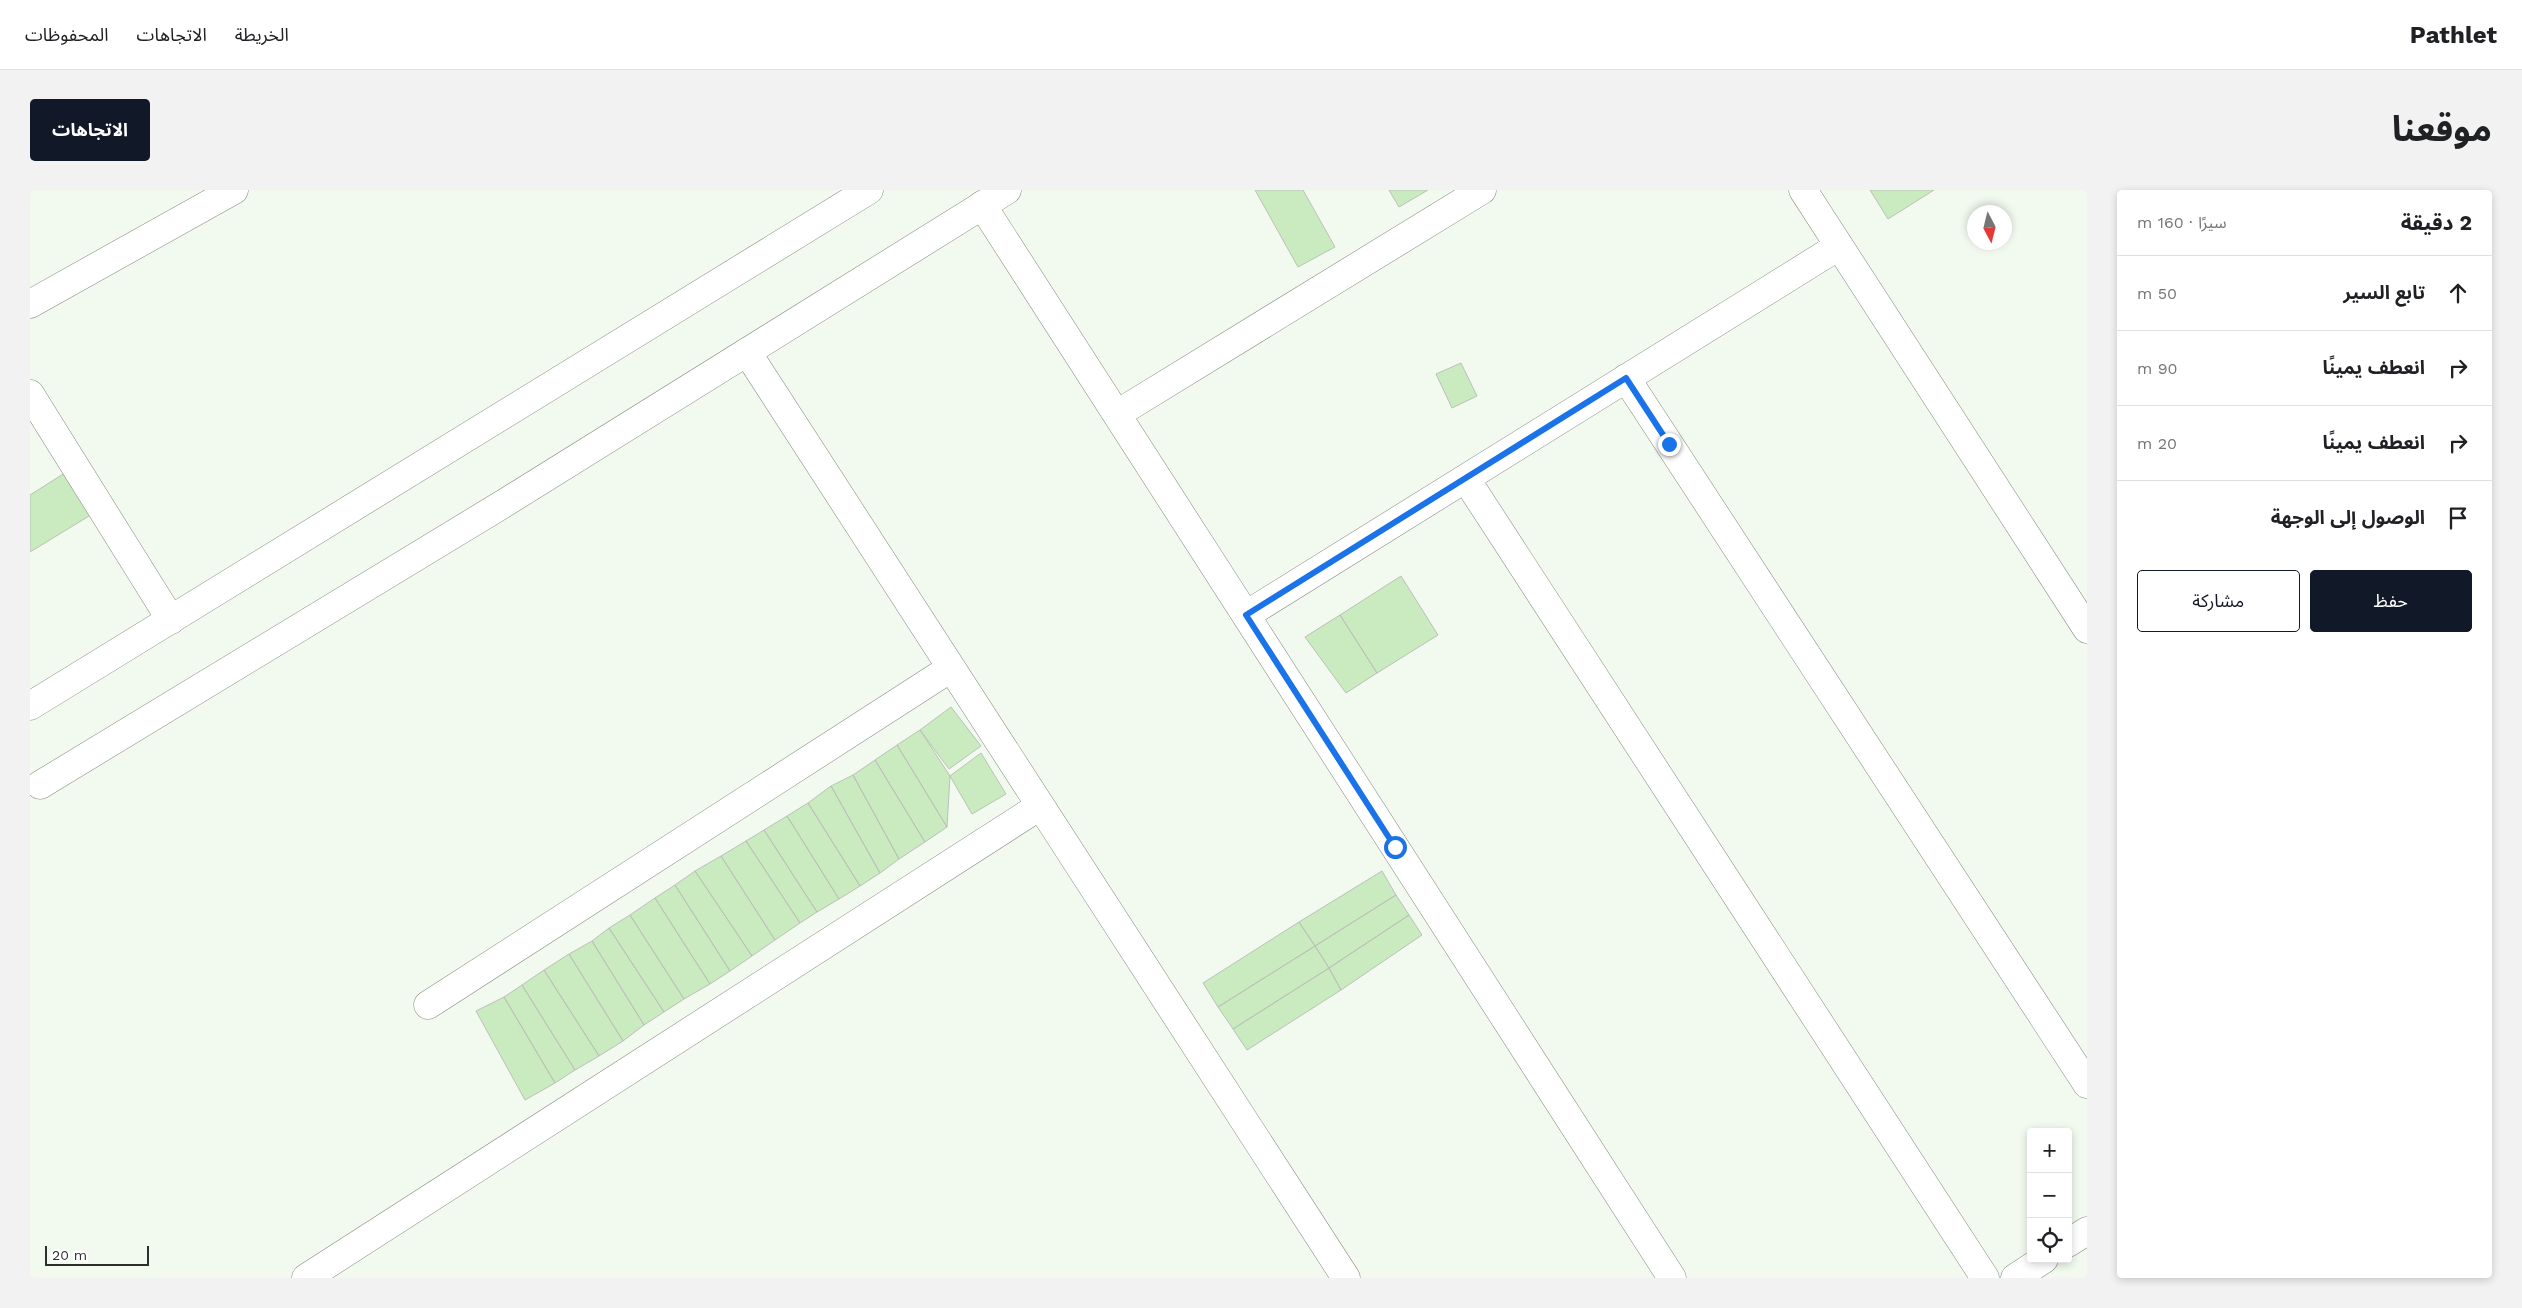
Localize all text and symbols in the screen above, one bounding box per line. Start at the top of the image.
text: Pathlet [2410,21,2497,49]
text: المحفوظات [25,24,109,45]
text: الاتجاهات [137,24,207,45]
text: الخريطة [235,24,289,45]
button: الاتجاهات [30,99,150,161]
text: موقعنا [2392,108,2492,150]
north arrow [1967,205,2012,250]
text: 2 دقيقة [2401,210,2472,235]
text: سيرًا · 160 m [2137,213,2226,232]
icon: ahead [2444,279,2472,307]
text: تابع السير [2343,281,2425,304]
text: 50 m [2137,284,2177,303]
icon: right [2444,354,2472,382]
text: انعطف يمينًا [2322,356,2425,379]
text: 90 m [2137,359,2178,378]
icon: right [2444,429,2472,457]
text: انعطف يمينًا [2322,431,2425,454]
route end [1658,433,1681,456]
text: 20 m [2137,434,2177,453]
icon: arrive [2444,504,2472,532]
text: الوصول إلى الوجهة [2271,506,2425,529]
button: مشاركة [2137,570,2300,632]
button: حفظ [2310,570,2472,632]
route start [1384,836,1407,859]
map controls [2027,1128,2072,1263]
button: + [2027,1128,2072,1173]
button: − [2027,1173,2072,1218]
button: locate [2027,1218,2072,1263]
scale bar [45,1243,149,1266]
text: 20 m [52,1247,87,1263]

